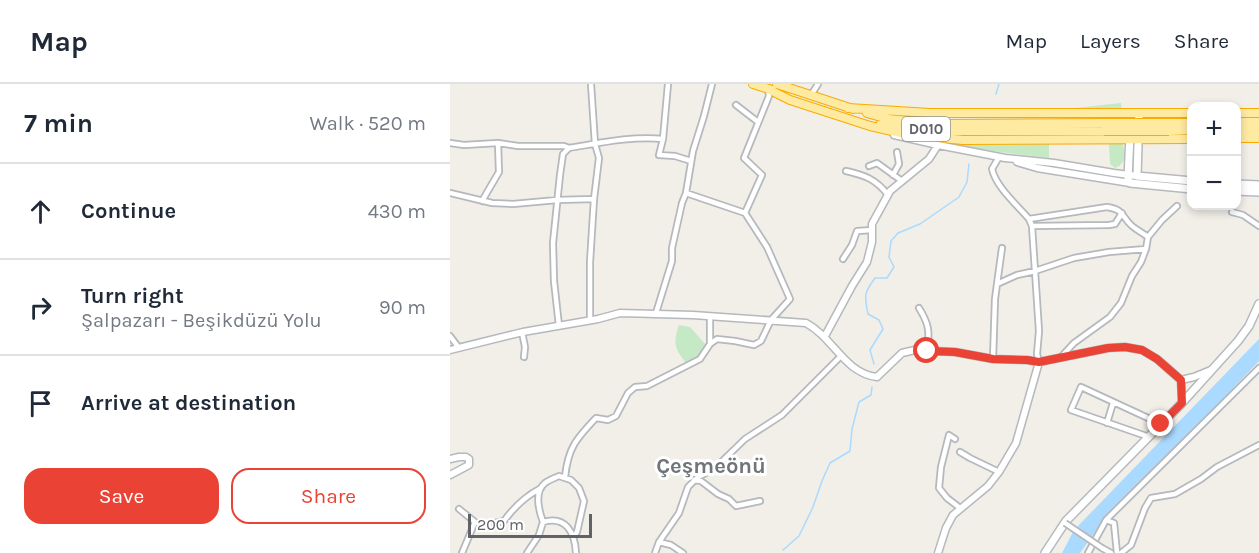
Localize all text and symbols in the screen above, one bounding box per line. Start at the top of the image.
text: Map [30,25,88,58]
text: Map [1005,29,1047,53]
text: Layers [1080,29,1141,53]
text: Share [1174,29,1229,53]
map controls [1187,102,1241,210]
button: + [1187,102,1241,156]
text: 7 min [24,108,93,139]
text: Walk · 520 m [310,112,426,135]
road number: D010 [902,117,950,141]
button: − [1187,156,1241,210]
icon: ahead [24,195,57,228]
text: Continue [81,198,176,224]
text: 430 m [368,200,426,223]
text: Turn right [81,283,184,309]
icon: right [24,291,57,324]
text: 90 m [379,296,426,319]
text: Şalpazarı - Beşikdüzü Yolu [81,309,322,332]
route start [913,337,939,363]
icon: arrive [24,387,57,420]
text: Arrive at destination [81,390,296,416]
route end [1147,410,1173,436]
district label: Çeşmeönü [656,453,766,479]
button: Save [24,468,219,524]
button: Share [231,468,426,524]
scale bar [468,511,592,538]
text: 200 m [477,515,524,534]

